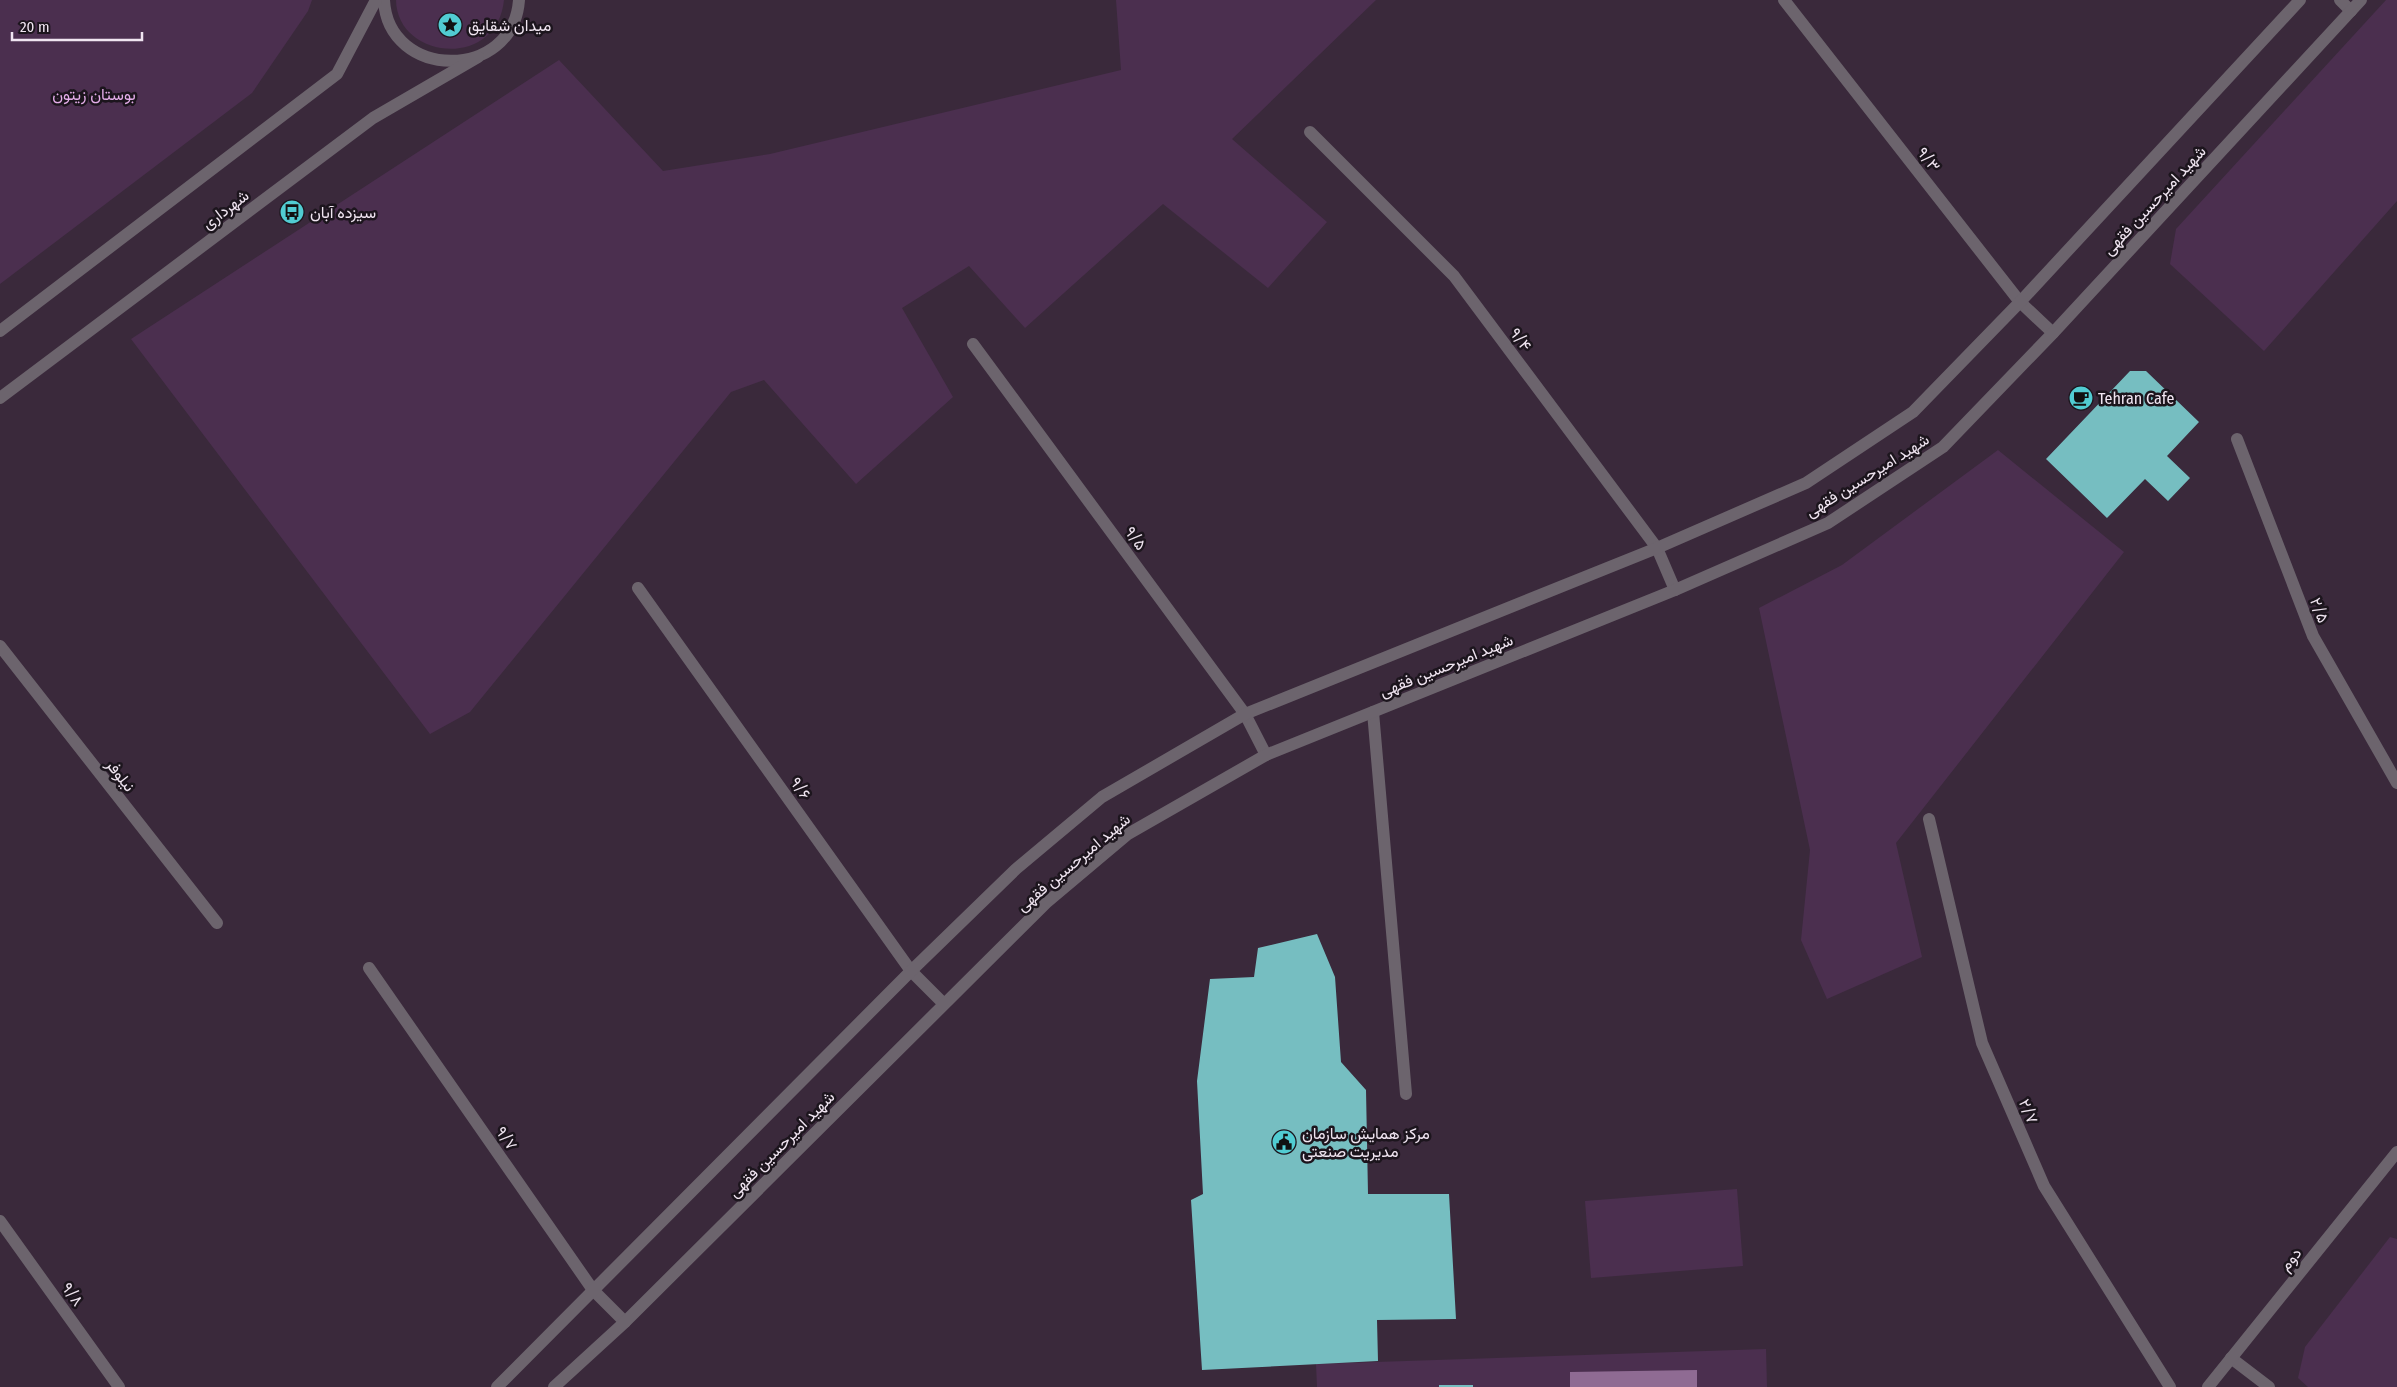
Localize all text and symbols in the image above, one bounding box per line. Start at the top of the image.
scale bar [12,10,142,42]
place icon: میدان شقایق [437,12,463,38]
place label: میدان شقایق [468,16,551,36]
text: 20 m [20,18,50,36]
park label: بوستان زیتون [52,85,136,105]
street label: شهید امیرحسین فقهی [2099,142,2211,260]
street label: ۹/۳ [1913,143,1944,175]
street label: شهرداری [198,186,253,234]
bus stop icon: سیزده آبان [279,199,305,225]
place label: سیزده آبان [310,203,376,223]
street label: ۹/۴ [1506,324,1536,355]
cafe icon: Tehran Cafe [2068,385,2094,411]
place label: Tehran Cafe [2098,389,2175,408]
street label: شهید امیرحسین فقهی [1802,430,1933,522]
street label: ۹/۵ [1121,523,1151,554]
street label: ۲/۵ [2306,595,2333,625]
street label: شهید امیرحسین فقهی [1377,630,1516,702]
street label: نیلوفر [101,754,139,796]
street label: ۹/۶ [786,773,815,803]
street label: شهید امیرحسین فقهی [1013,809,1135,916]
street label: شهید امیرحسین فقهی [724,1087,839,1202]
street label: ۲/۷ [2015,1096,2042,1127]
street label: ۹/۷ [492,1123,521,1154]
place label: مرکز همایش سازمان مدیریت صنعتی [1302,1124,1430,1162]
public building icon: مرکز همایش سازمان مدیریت صنعتی [1271,1129,1297,1155]
street label: دوم [2275,1244,2306,1275]
street label: ۹/۸ [58,1279,88,1310]

